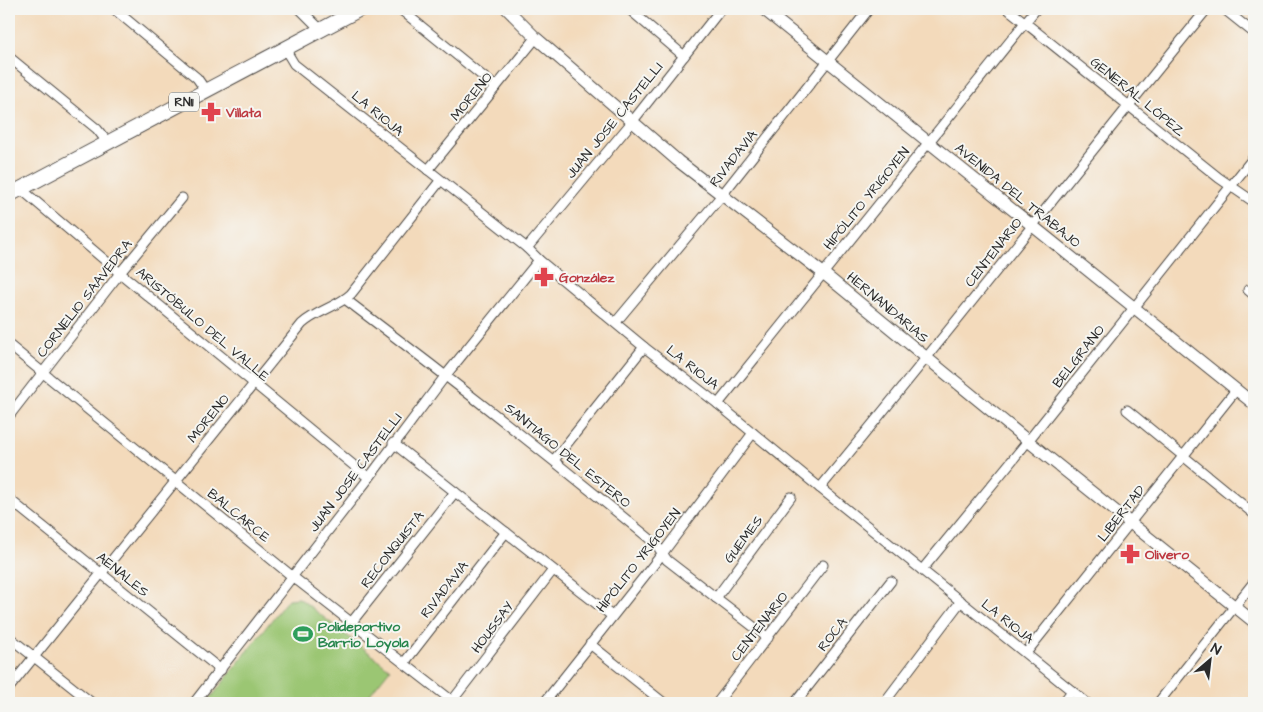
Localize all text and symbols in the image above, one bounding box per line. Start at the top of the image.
street label: GENERAL LÓPEZ [1086,52,1189,141]
street label: JUAN JOSE CASTELLI [561,58,668,183]
street label: MORENO [446,68,498,125]
street label: LA RIOJA [347,86,408,141]
road number: RN11 [169,92,199,111]
pharmacy icon: Villata [200,101,222,123]
place label: Villata [225,103,262,123]
street label: RIVADAVIA [705,126,763,191]
street label: AVENIDA DEL TRABAJO [950,139,1085,253]
street label: HIPÓLITO YRIGOYEN [819,143,915,255]
street label: CENTENARIO [960,214,1027,292]
street label: CORNELIO SAAVEDRA [32,235,137,362]
street label: ARISTÓBULO DEL VALLE [131,263,274,387]
pharmacy icon: González [533,266,555,288]
place label: González [559,268,615,288]
street label: HERNANDARIAS [842,268,933,348]
street label: BELGRANO [1048,321,1110,392]
street label: LA RIOJA [662,341,723,395]
street label: MORENO [183,390,235,447]
street label: SANTIAGO DEL ESTERO [500,398,635,513]
street label: JUAN JOSE CASTELLI [304,409,407,536]
street label: LIBERTAD [1093,481,1150,546]
street label: BALCARCE [203,484,275,548]
street label: HIPÓLITO YRIGOYEN [592,504,686,617]
street label: RECONQUISTA [356,507,429,592]
street label: GUEMES [719,512,768,567]
pharmacy icon: Olivero [1119,543,1141,565]
place label: Olivero [1145,545,1189,565]
street label: AENALES [92,548,153,602]
street label: RIVADAVIA [416,557,474,622]
street label: CENTENARIO [726,588,793,666]
street label: LA RIOJA [977,595,1038,649]
street label: HOUSSAY [467,597,519,658]
street label: ROCA [813,613,852,656]
place label: Polideportivo Barrio Loyola [318,617,409,653]
sports icon: Polideportivo Barrio Loyola [292,623,314,645]
north arrow [1186,634,1236,684]
text: N [1207,639,1224,660]

